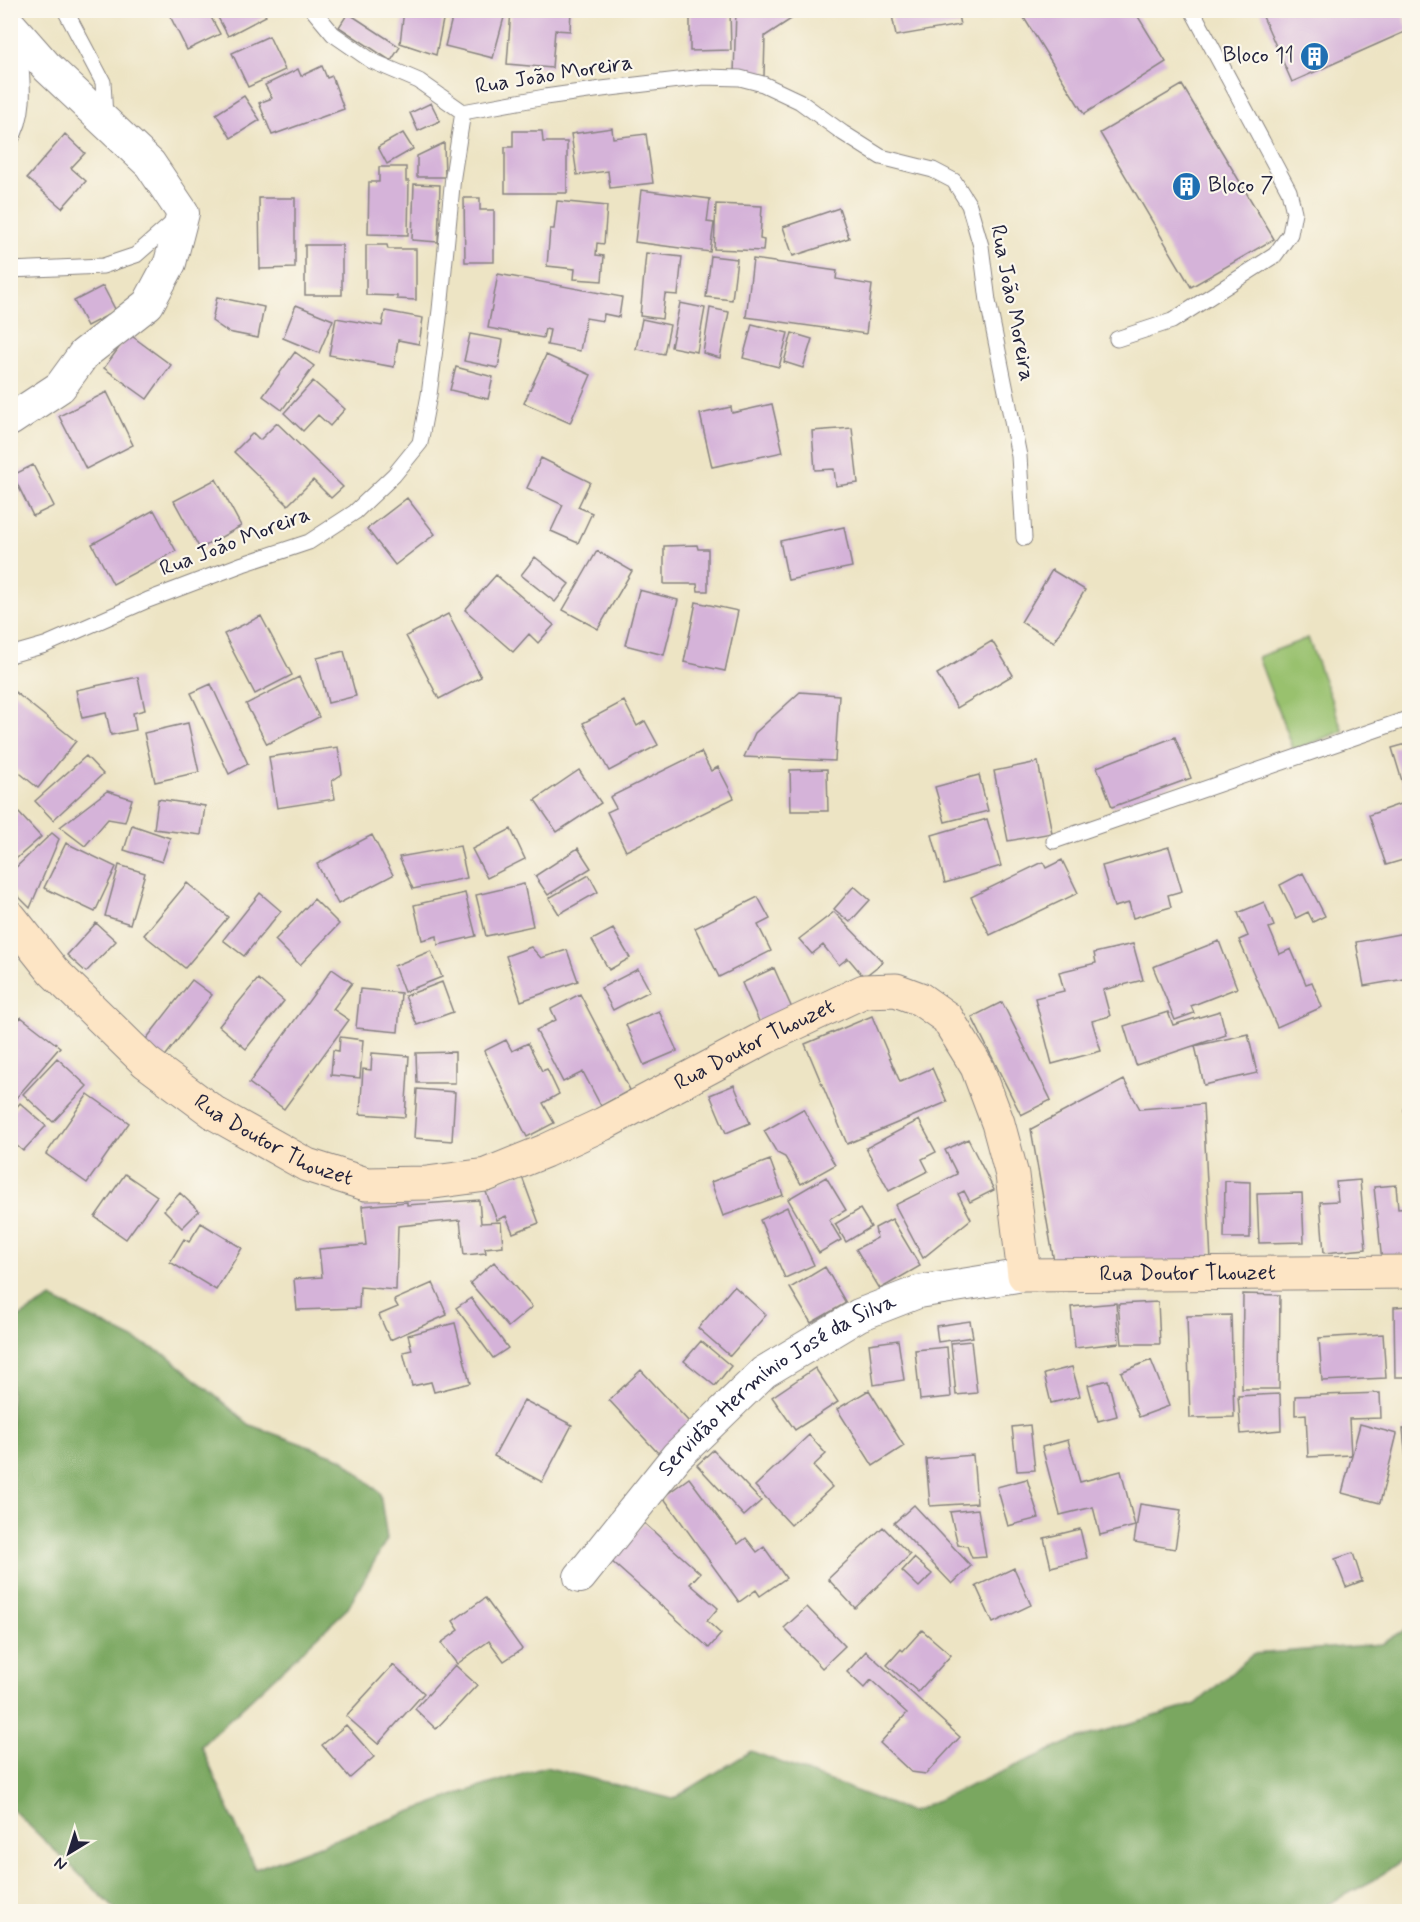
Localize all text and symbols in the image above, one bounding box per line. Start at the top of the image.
building icon: Bloco 11 [1299,40,1331,72]
place label: Bloco 11 [1222,42,1294,70]
street label: Rua João Moreira [473,49,635,101]
building icon: Bloco 7 [1171,170,1203,202]
place label: Bloco 7 [1208,172,1274,200]
street label: Rua João Moreira [983,222,1041,384]
street label: Rua João Moreira [156,500,314,584]
street label: Rua Doutor Thouzet [670,993,839,1097]
street label: Rua Doutor Thouzet [188,1088,357,1193]
street label: Rua Doutor Thouzet [1099,1259,1276,1288]
street label: Servidão Herminio José da Silva [652,1288,901,1482]
north arrow [39,1823,99,1883]
text: N [50,1852,71,1875]

